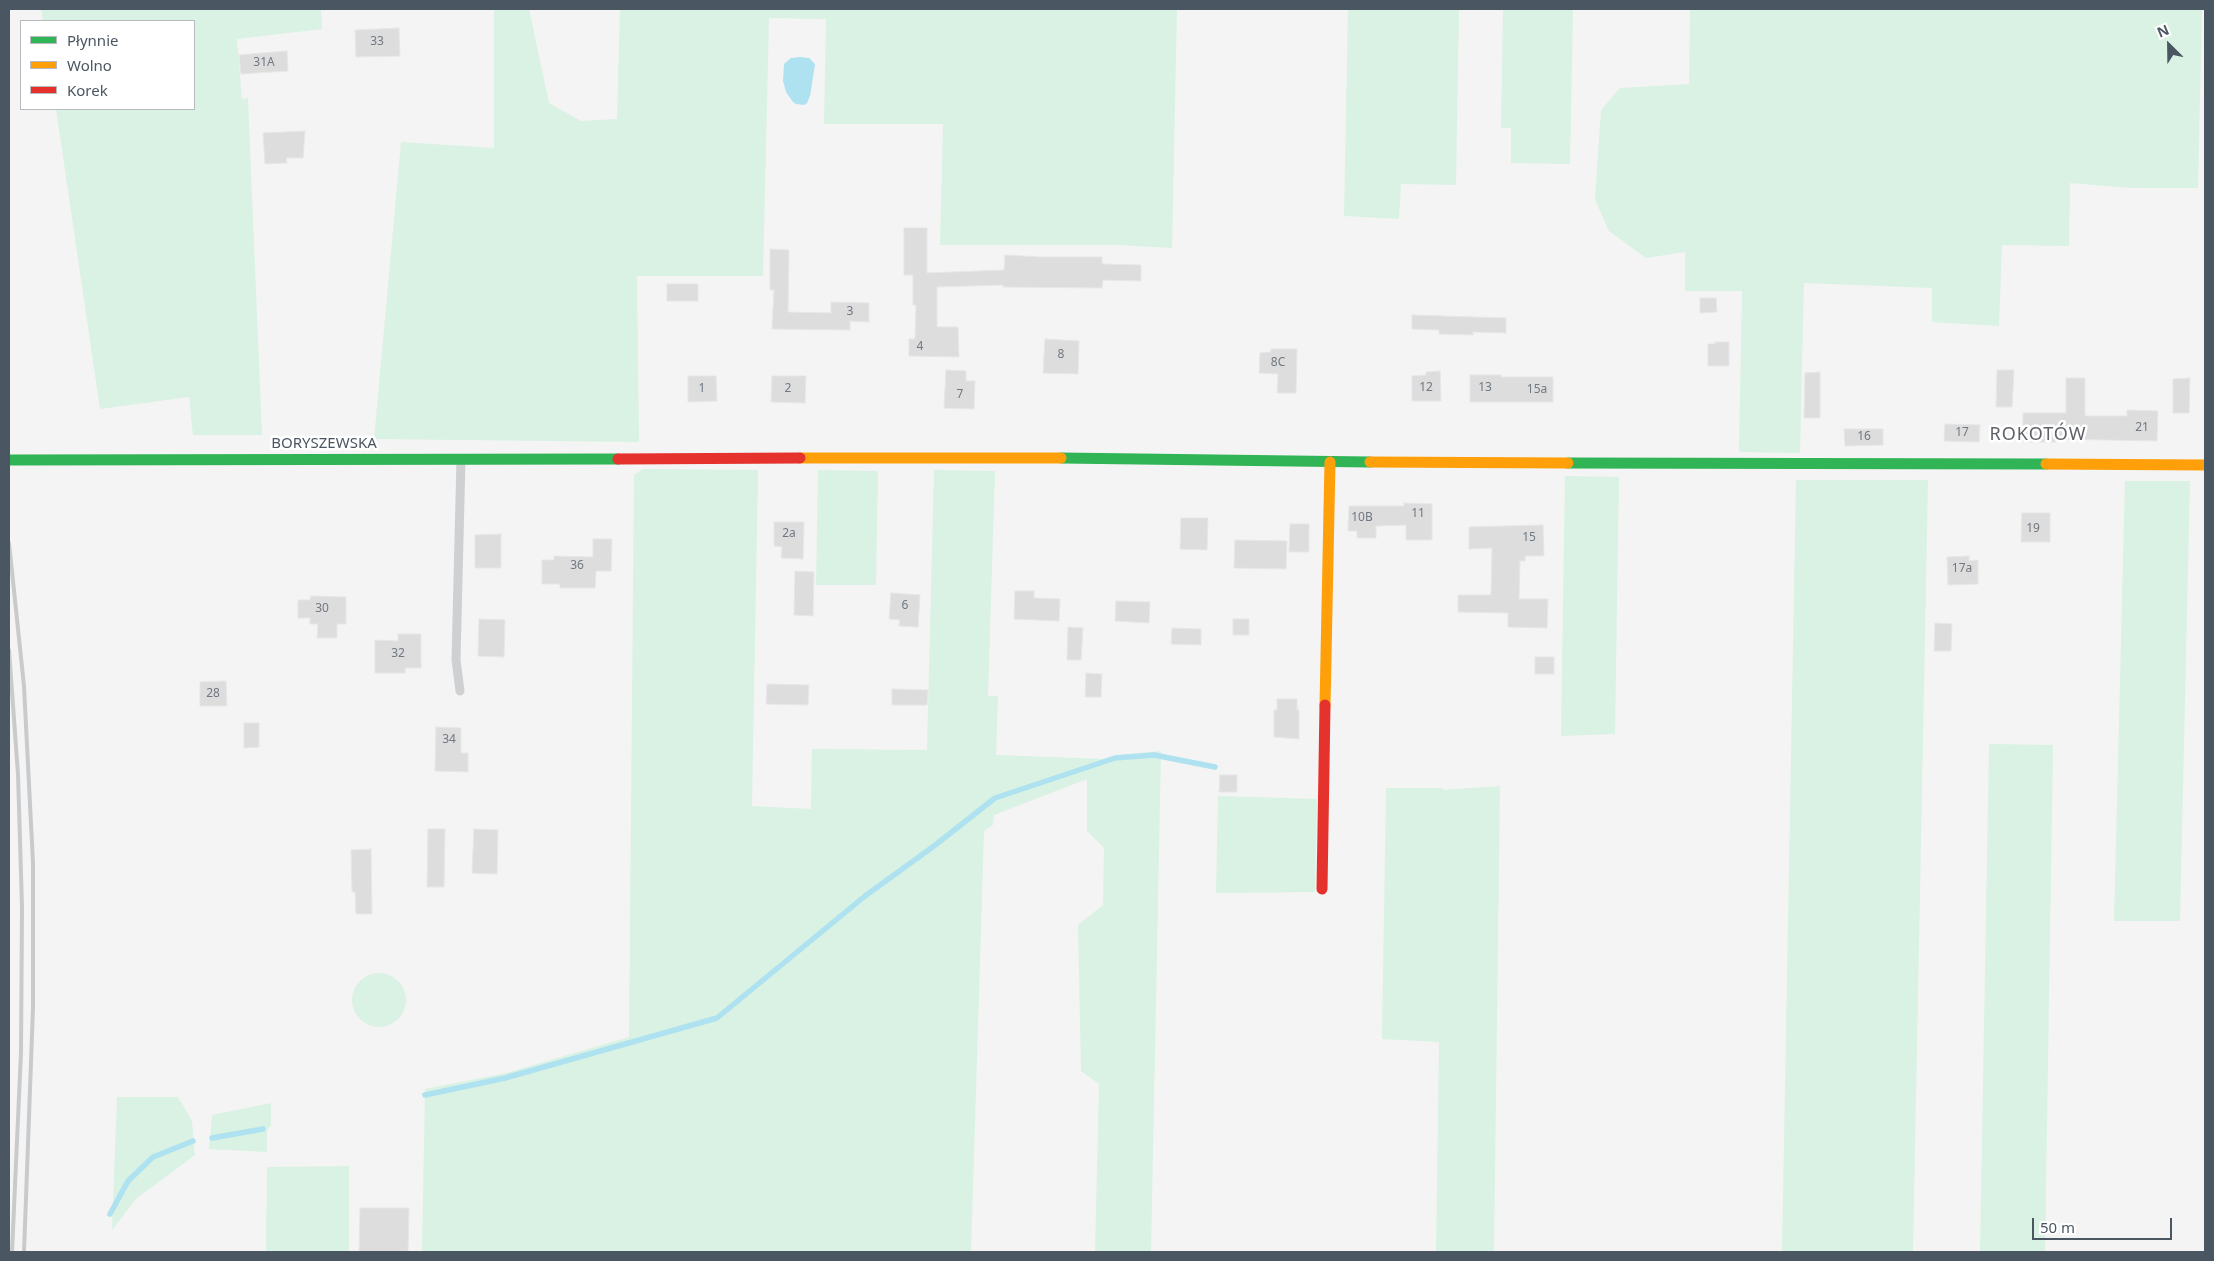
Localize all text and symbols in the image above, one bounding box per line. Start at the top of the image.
legend [20,20,195,110]
north arrow [2144,20,2194,70]
text: N [2154,20,2172,42]
text: Płynnie [67,30,118,50]
house number: 33 [370,35,384,49]
text: Wolno [67,55,112,75]
house number: 31A [253,56,275,70]
text: Korek [67,80,108,100]
house number: 3 [847,305,853,319]
house number: 4 [917,340,923,354]
house number: 8 [1058,348,1064,362]
house number: 8C [1271,356,1285,370]
house number: 12 [1419,381,1433,395]
house number: 13 [1478,381,1492,395]
house number: 1 [699,382,705,396]
house number: 2 [785,382,791,396]
house number: 15a [1527,383,1547,397]
house number: 7 [957,388,963,402]
house number: 21 [2135,421,2149,435]
district label: ROKOTÓW [1989,424,2087,446]
house number: 17 [1955,426,1969,440]
house number: 16 [1857,430,1871,444]
street label: BORYSZEWSKA [271,435,377,453]
house number: 11 [1411,507,1425,521]
house number: 10B [1351,511,1373,525]
house number: 19 [2026,522,2040,536]
house number: 2a [782,527,796,541]
house number: 15 [1522,531,1536,545]
house number: 36 [570,559,584,573]
house number: 17a [1952,562,1972,576]
house number: 6 [902,599,908,613]
house number: 30 [315,602,329,616]
house number: 32 [391,647,405,661]
house number: 28 [206,687,220,701]
house number: 34 [442,733,456,747]
scale bar [2034,1208,2174,1240]
text: 50 m [2040,1217,2075,1237]

